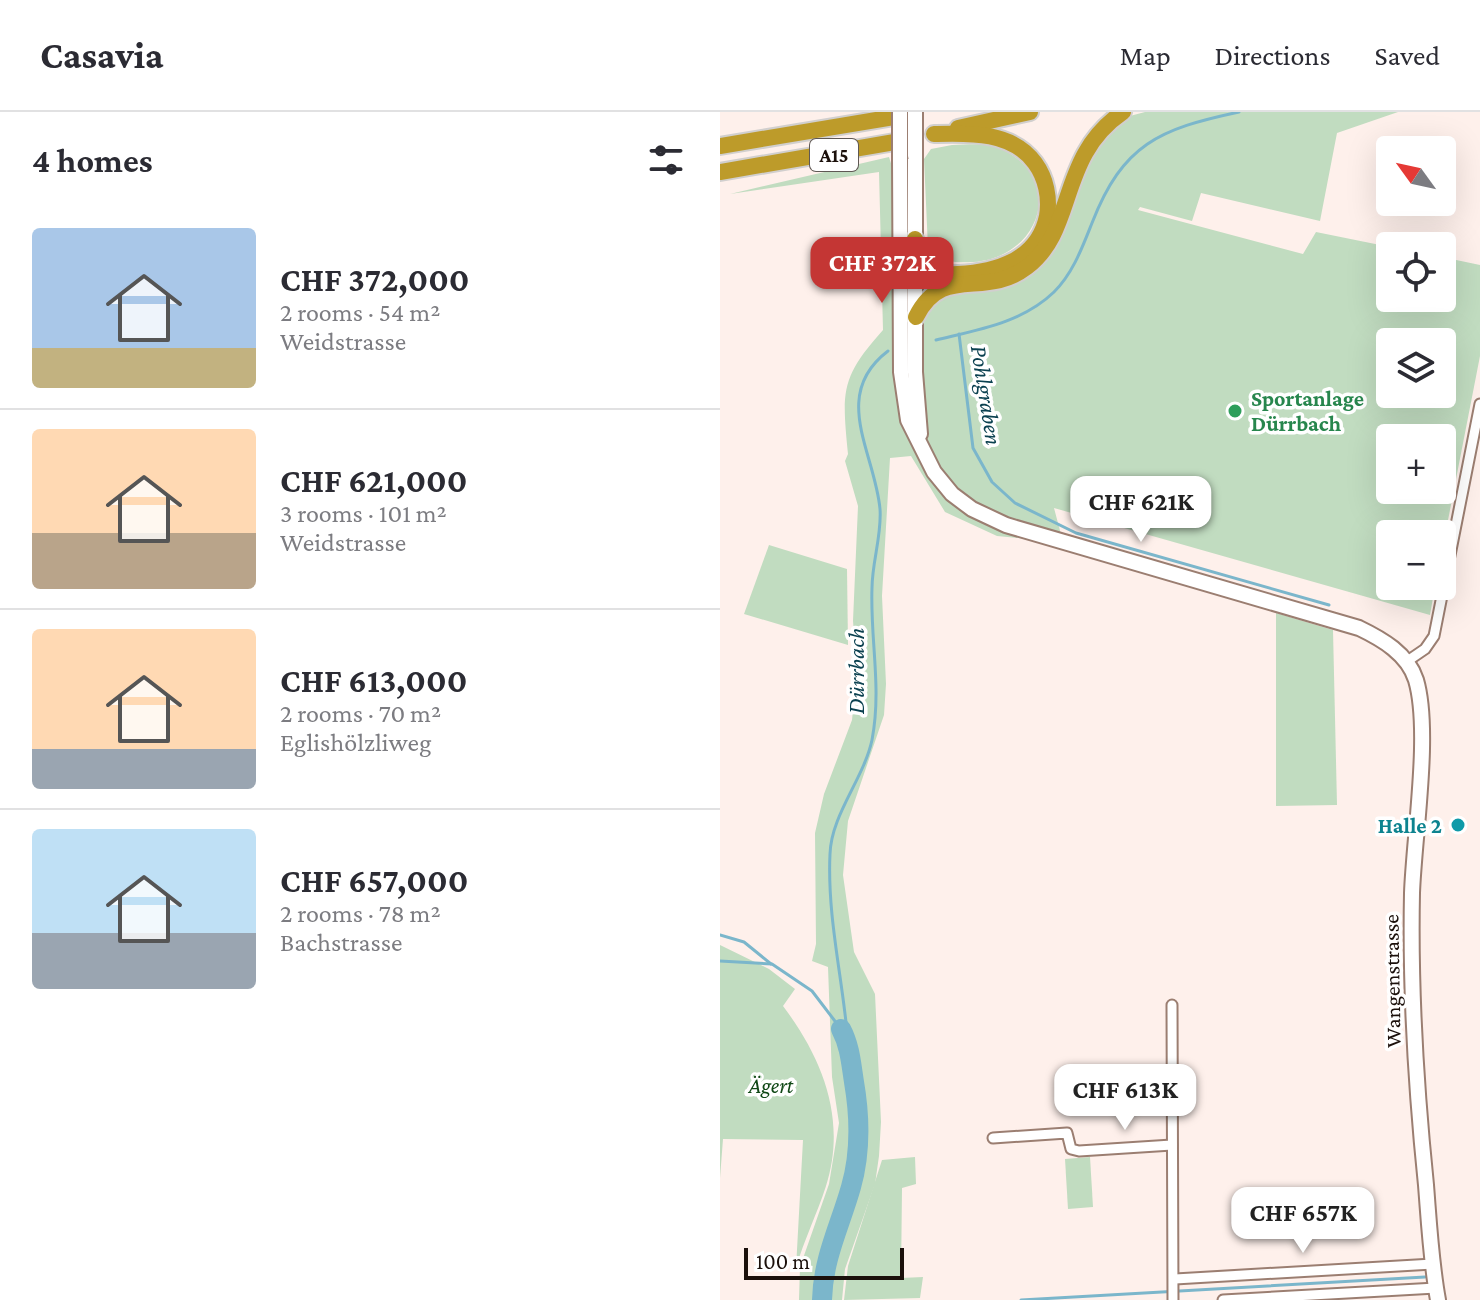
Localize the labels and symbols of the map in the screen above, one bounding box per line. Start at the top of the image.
north arrow [1376,136,1456,216]
road number: A15 [810,139,858,171]
pin: CHF 372K [799,237,965,305]
water label: Pohlgraben [966,343,1008,447]
place label: Sportanlage Dürrbach [1251,386,1364,436]
marker: Sportanlage Dürrbach [1226,402,1244,420]
pin: CHF 621K [1058,476,1224,544]
water label: Dürrbach [842,628,869,714]
place label: Halle 2 [1378,813,1442,838]
marker: Halle 2 [1449,816,1467,834]
street label: Wangenstrasse [1378,914,1406,1048]
pin: CHF 613K [1042,1064,1208,1132]
park label: Ägert [748,1073,794,1098]
pin: CHF 657K [1220,1187,1386,1255]
scale bar [744,1244,904,1280]

